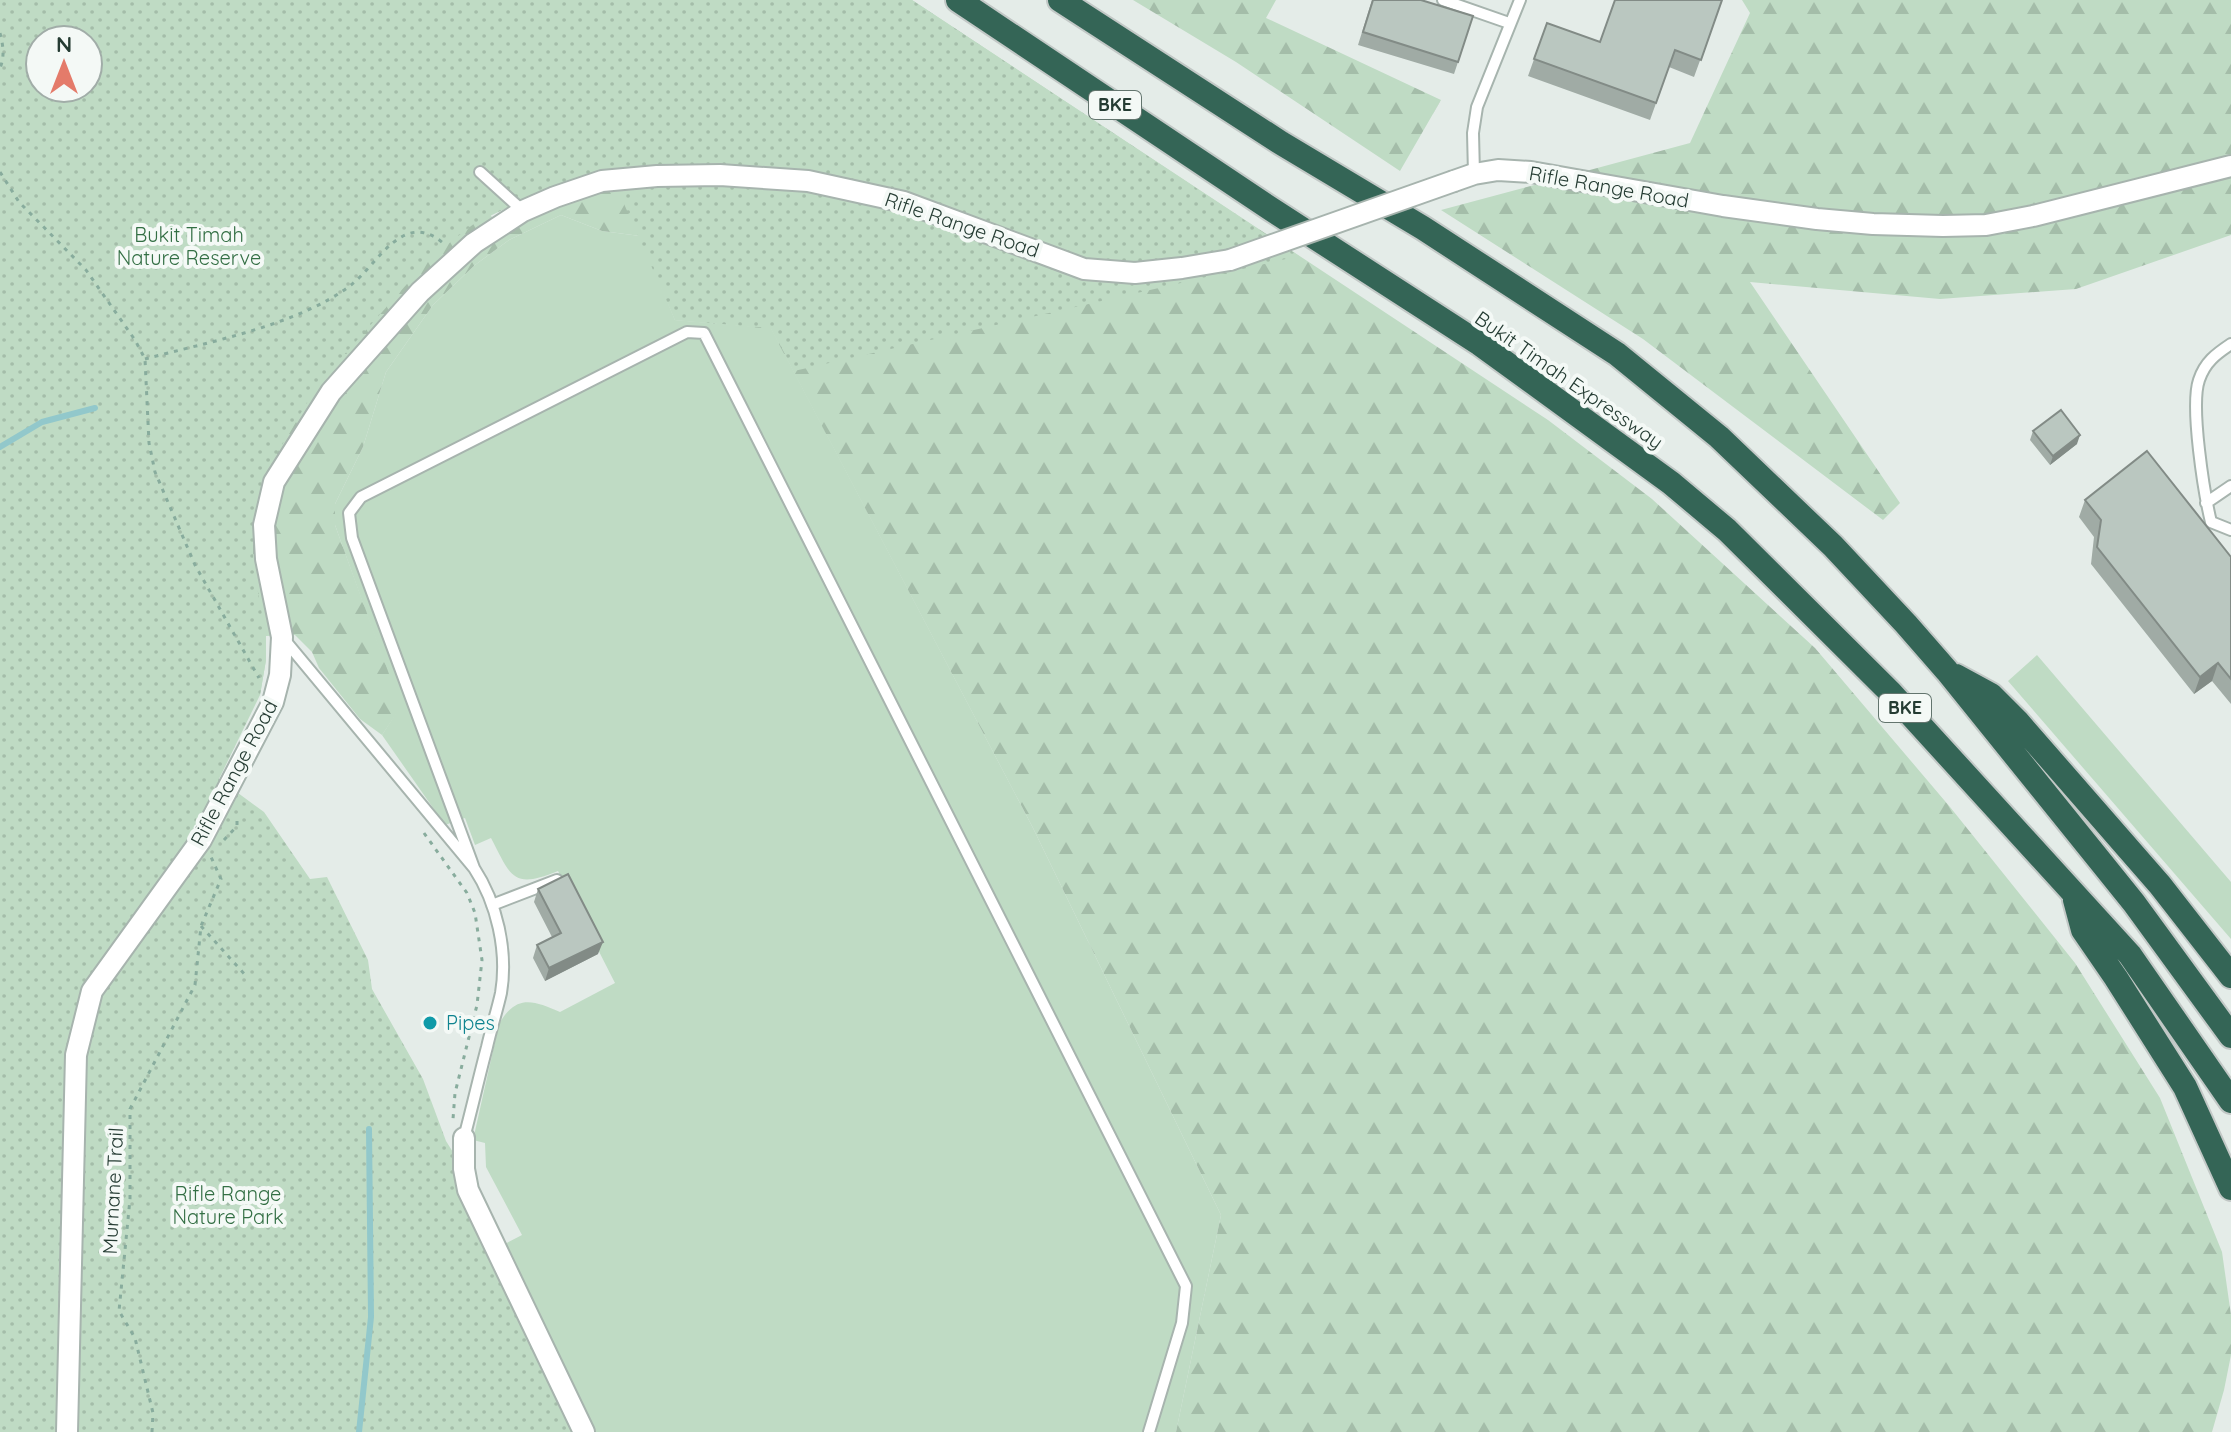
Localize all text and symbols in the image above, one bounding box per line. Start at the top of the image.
north arrow [24,24,104,104]
text: N [56,30,72,58]
road number: BKE [1089,91,1141,119]
street label: Rifle Range Road [1527,160,1691,213]
street label: Rifle Range Road [882,186,1043,263]
park label: Bukit Timah Nature Reserve [117,222,261,270]
street label: Bukit Timah Expressway [1470,305,1668,454]
road number: BKE [1879,694,1931,722]
street label: Rifle Range Road [185,695,283,850]
place label: Pipes [446,1010,495,1035]
marker: Pipes [421,1014,439,1032]
street label: Murnane Trail [97,1127,128,1255]
park label: Rifle Range Nature Park [172,1181,284,1229]

